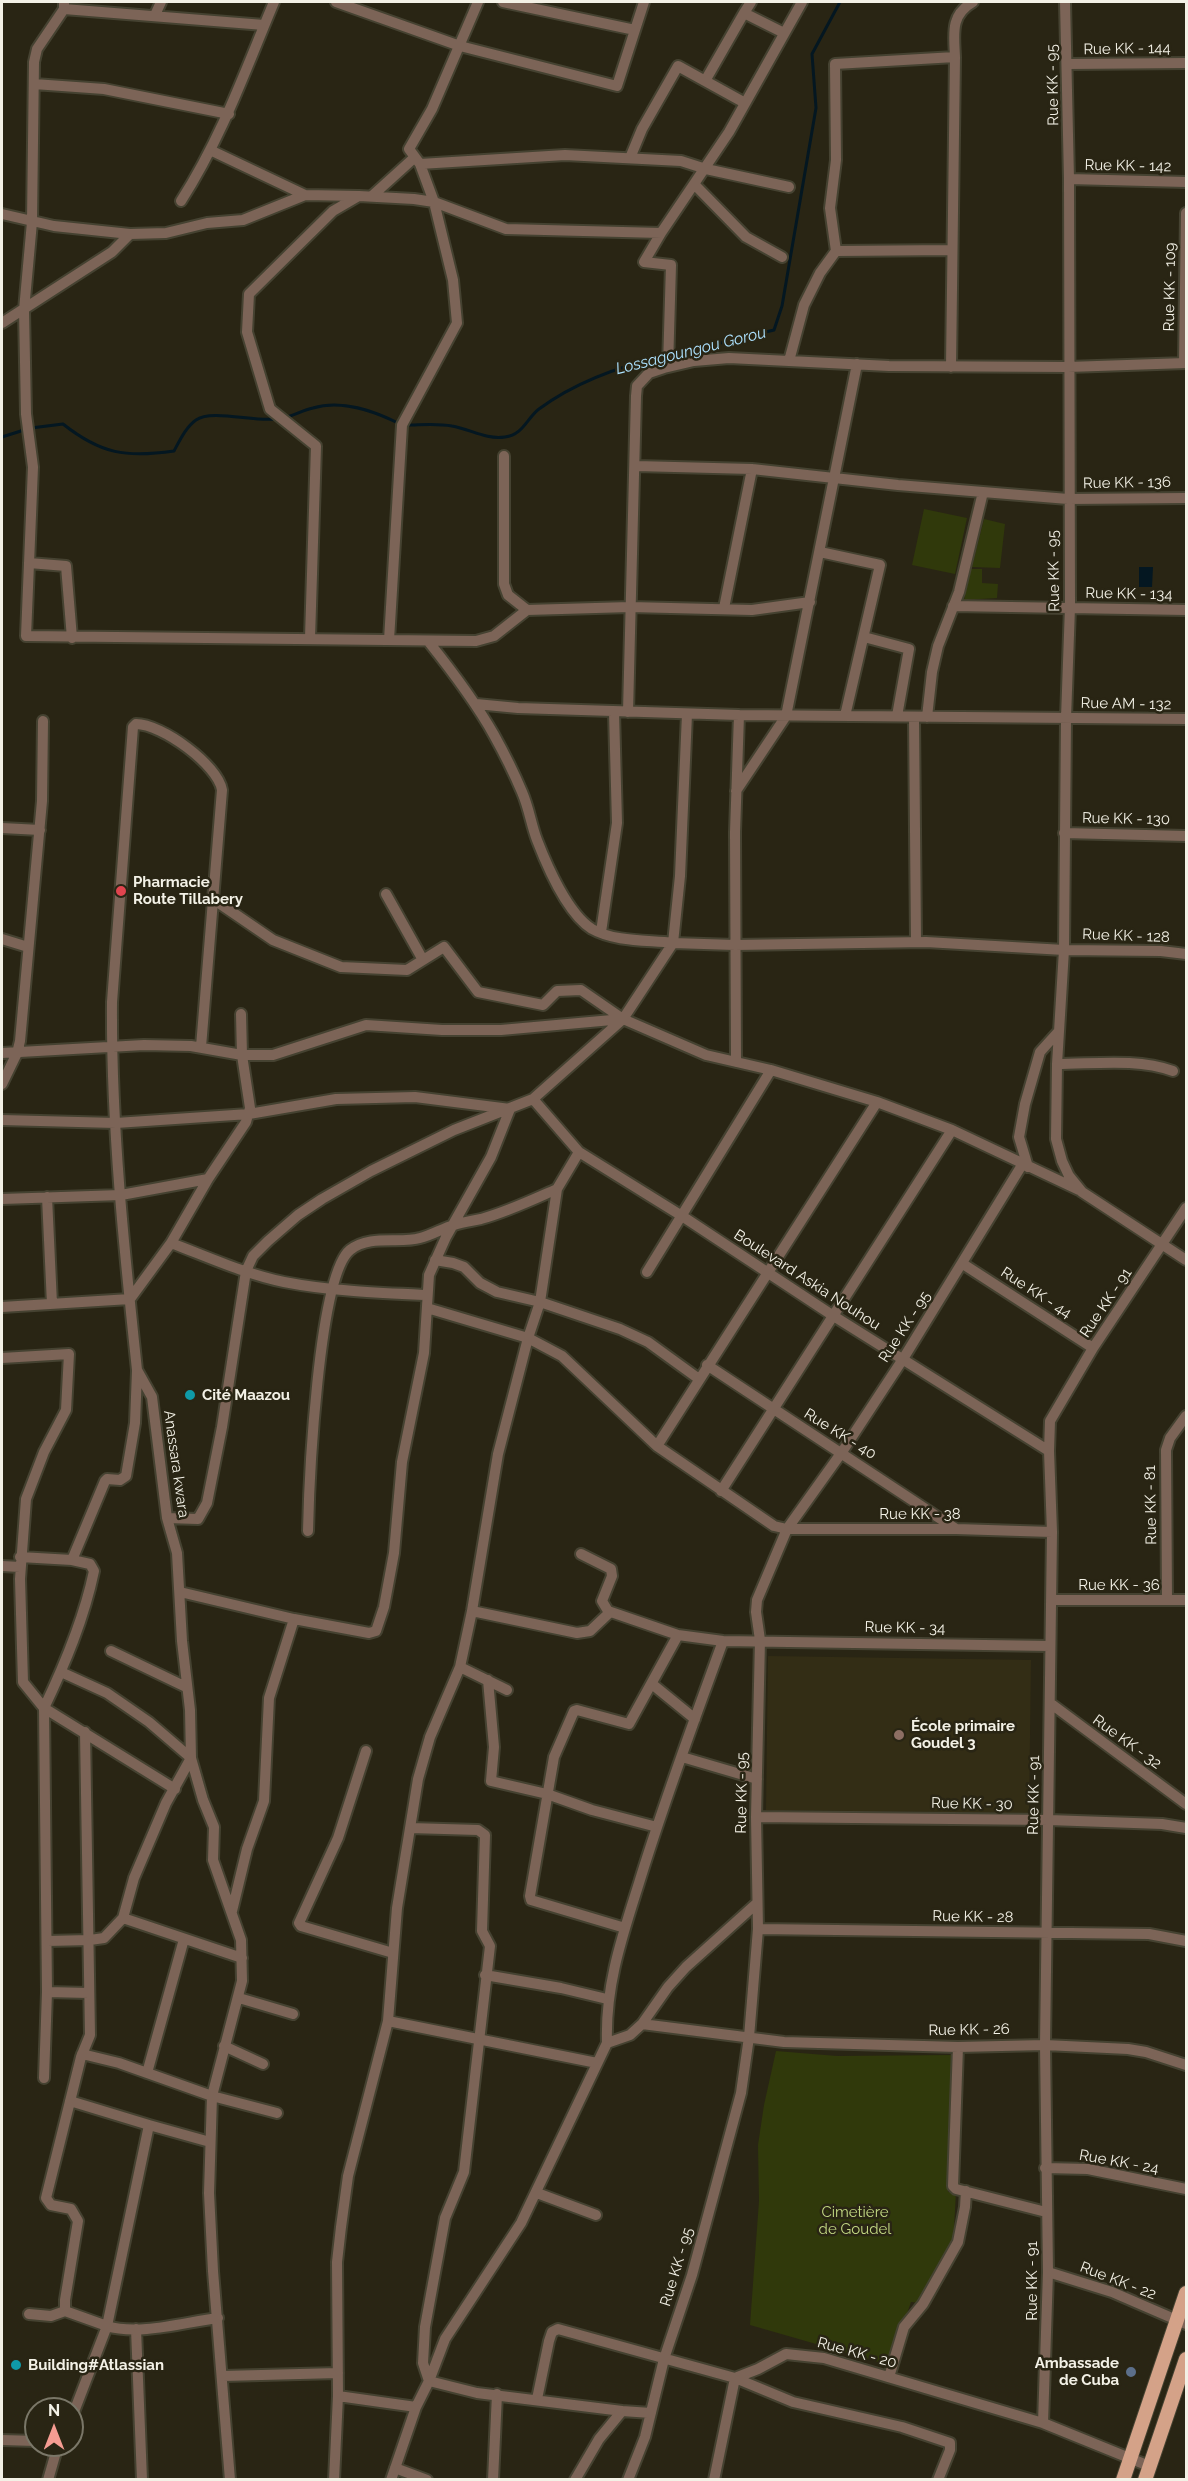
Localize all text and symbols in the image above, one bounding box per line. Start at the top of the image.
street label: Rue KK - 144 [1083,39,1171,59]
street label: Rue KK - 95 [1043,44,1063,126]
street label: Rue KK - 142 [1084,156,1172,176]
street label: Rue KK - 109 [1160,242,1180,332]
water label: Lossagoungou Gorou [614,323,768,379]
street label: Rue KK - 136 [1083,473,1171,493]
street label: Rue KK - 95 [1044,530,1064,612]
street label: Rue KK - 134 [1085,584,1173,604]
street label: Rue AM - 132 [1080,694,1172,714]
street label: Rue KK - 130 [1082,809,1170,829]
place label: Pharmacie Route Tillabery [133,873,243,908]
marker: Pharmacie Route Tillabery [114,884,128,898]
street label: Rue KK - 128 [1082,925,1170,947]
street label: Boulevard Askia Nouhou [730,1226,884,1334]
street label: Rue KK - 44 [997,1263,1075,1323]
street label: Rue KK - 91 [1076,1265,1136,1341]
street label: Rue KK - 95 [875,1288,935,1366]
place label: Cité Maazou [202,1386,290,1404]
marker: Cité Maazou [183,1388,197,1402]
street label: Rue KK - 40 [801,1405,879,1463]
street label: Anassara kwara [160,1409,192,1519]
street label: Rue KK - 81 [1141,1465,1161,1545]
street label: Rue KK - 38 [879,1505,961,1523]
street label: Rue KK - 36 [1078,1576,1160,1594]
street label: Rue KK - 34 [865,1618,945,1638]
street label: Rue KK - 32 [1089,1711,1165,1773]
place label: École primaire Goudel 3 [911,1717,1015,1752]
marker: École primaire Goudel 3 [892,1728,906,1742]
street label: Rue KK - 95 [732,1752,752,1834]
street label: Rue KK - 91 [1024,1755,1044,1835]
street label: Rue KK - 30 [931,1794,1013,1814]
street label: Rue KK - 28 [932,1907,1014,1927]
street label: Rue KK - 26 [928,2020,1010,2040]
street label: Rue KK - 24 [1078,2146,1160,2178]
park label: Cimetière de Goudel [819,2203,891,2238]
street label: Rue KK - 95 [656,2225,698,2309]
street label: Rue KK - 91 [1023,2241,1041,2321]
street label: Rue KK - 22 [1077,2258,1159,2304]
street label: Rue KK - 20 [815,2334,899,2372]
place label: Ambassade de Cuba [1035,2354,1119,2389]
place label: Building#Atlassian [28,2356,164,2374]
marker: Building#Atlassian [9,2358,23,2372]
marker: Ambassade de Cuba [1124,2365,1138,2379]
north arrow [24,2397,84,2457]
text: N [48,2401,60,2420]

